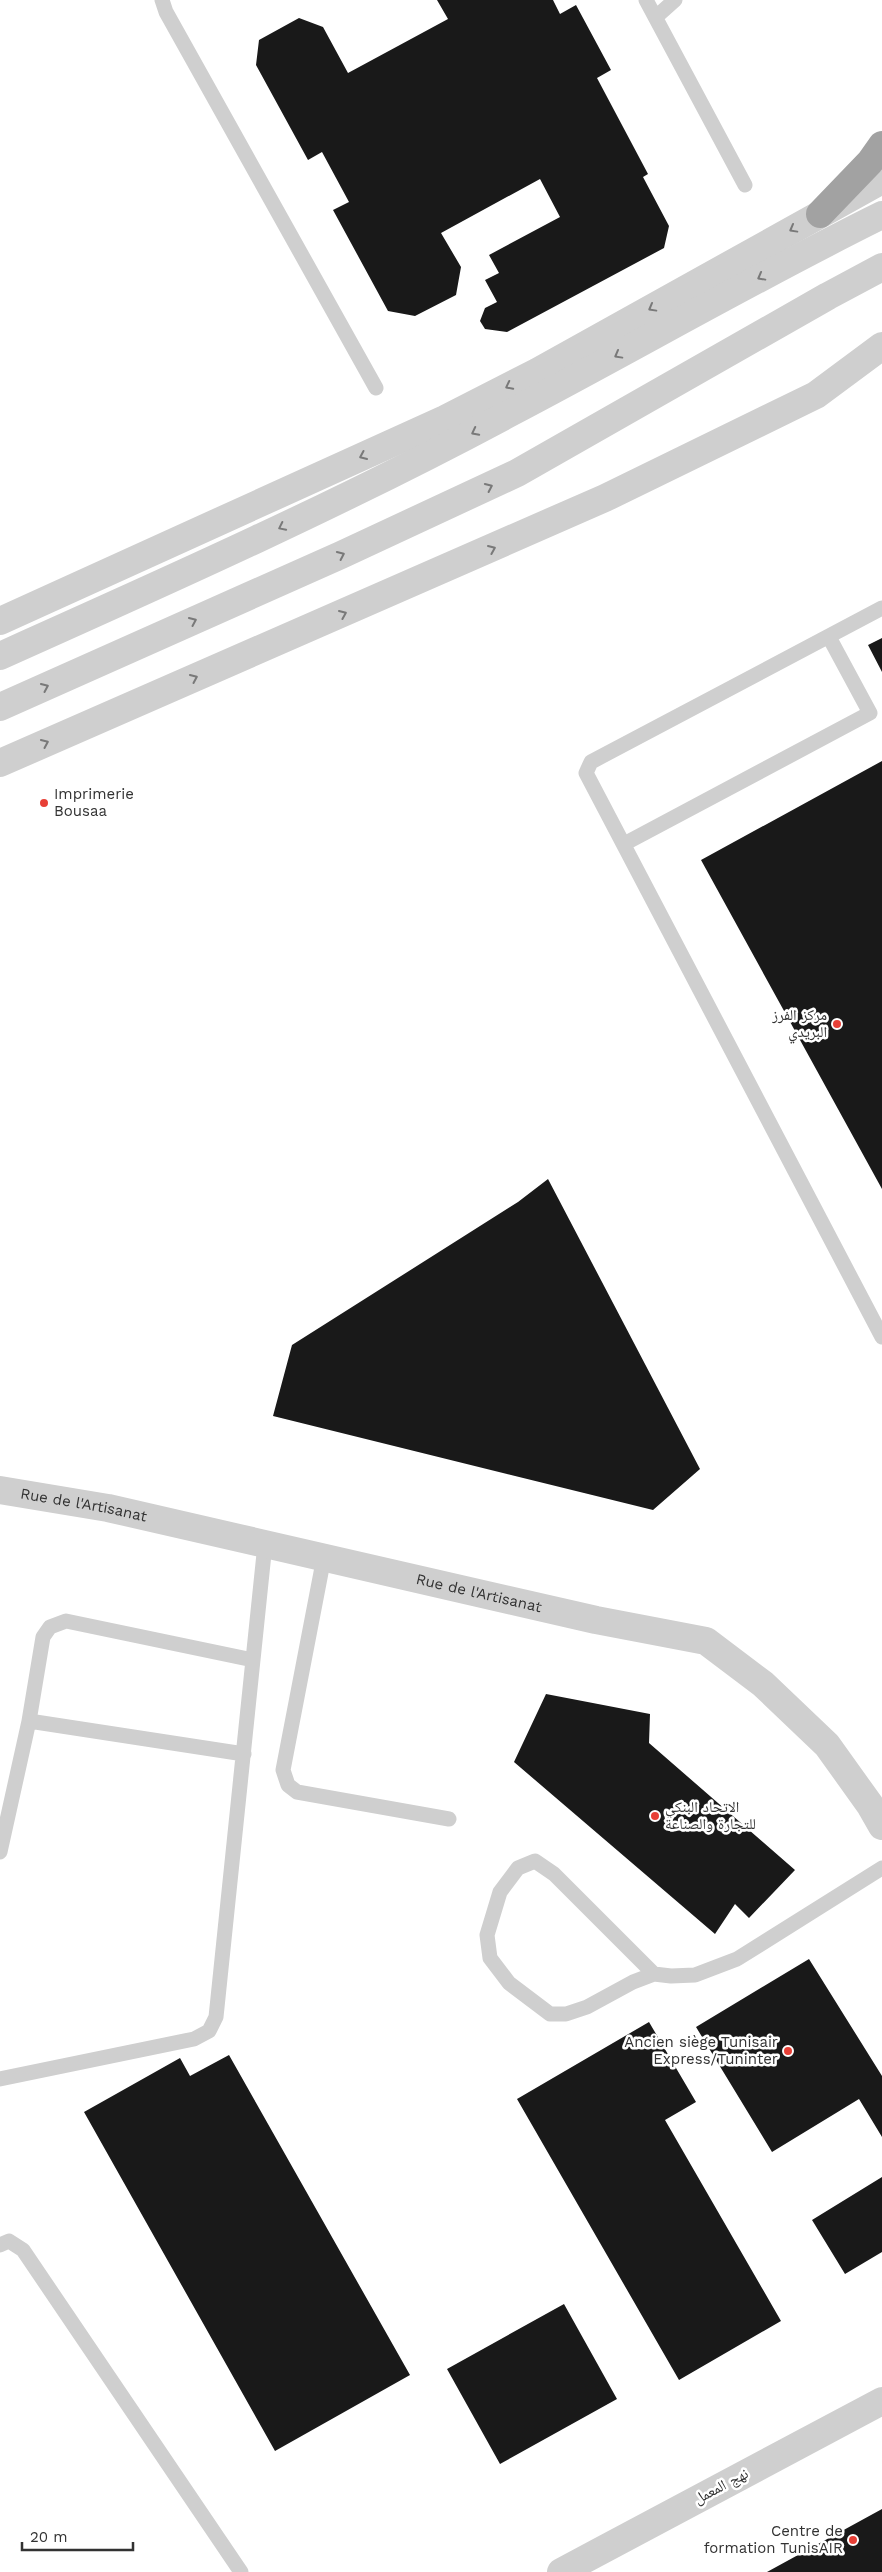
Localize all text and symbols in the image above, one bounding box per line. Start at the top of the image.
one-way arrow [790,223,799,233]
one-way arrow [757,271,766,281]
one-way arrow [648,302,657,312]
one-way arrow [614,349,623,359]
one-way arrow [505,380,514,390]
one-way arrow [471,426,480,436]
one-way arrow [359,450,368,460]
one-way arrow [484,482,493,493]
one-way arrow [279,521,288,531]
one-way arrow [487,544,496,555]
one-way arrow [336,551,345,561]
one-way arrow [338,609,347,620]
one-way arrow [188,617,197,628]
one-way arrow [189,674,198,685]
one-way arrow [40,683,49,694]
one-way arrow [40,739,49,750]
place label: Imprimerie Bousaa [54,785,134,820]
marker: Imprimerie Bousaa [38,797,50,809]
place label: مركز الفرز البريدي [771,1006,827,1044]
marker: مركز الفرز البريدي [831,1018,843,1030]
street label: Rue de l'Artisanat [19,1485,149,1526]
street label: Rue de l'Artisanat [414,1570,544,1616]
place label: الاتحاد البنكي للتجارة والصناعة [665,1798,756,1833]
marker: الاتحاد البنكي للتجارة والصناعة [649,1810,661,1822]
place label: Ancien siège Tunisair Express/Tuninter [624,2033,778,2068]
marker: Ancien siège Tunisair Express/Tuninter [782,2045,794,2057]
street label: نهج المعمل [691,2464,752,2509]
scale bar [22,2520,134,2552]
place label: Centre de formation TunisAIR [704,2522,843,2557]
text: 20 m [30,2528,68,2546]
marker: Centre de formation TunisAIR [847,2534,859,2546]

